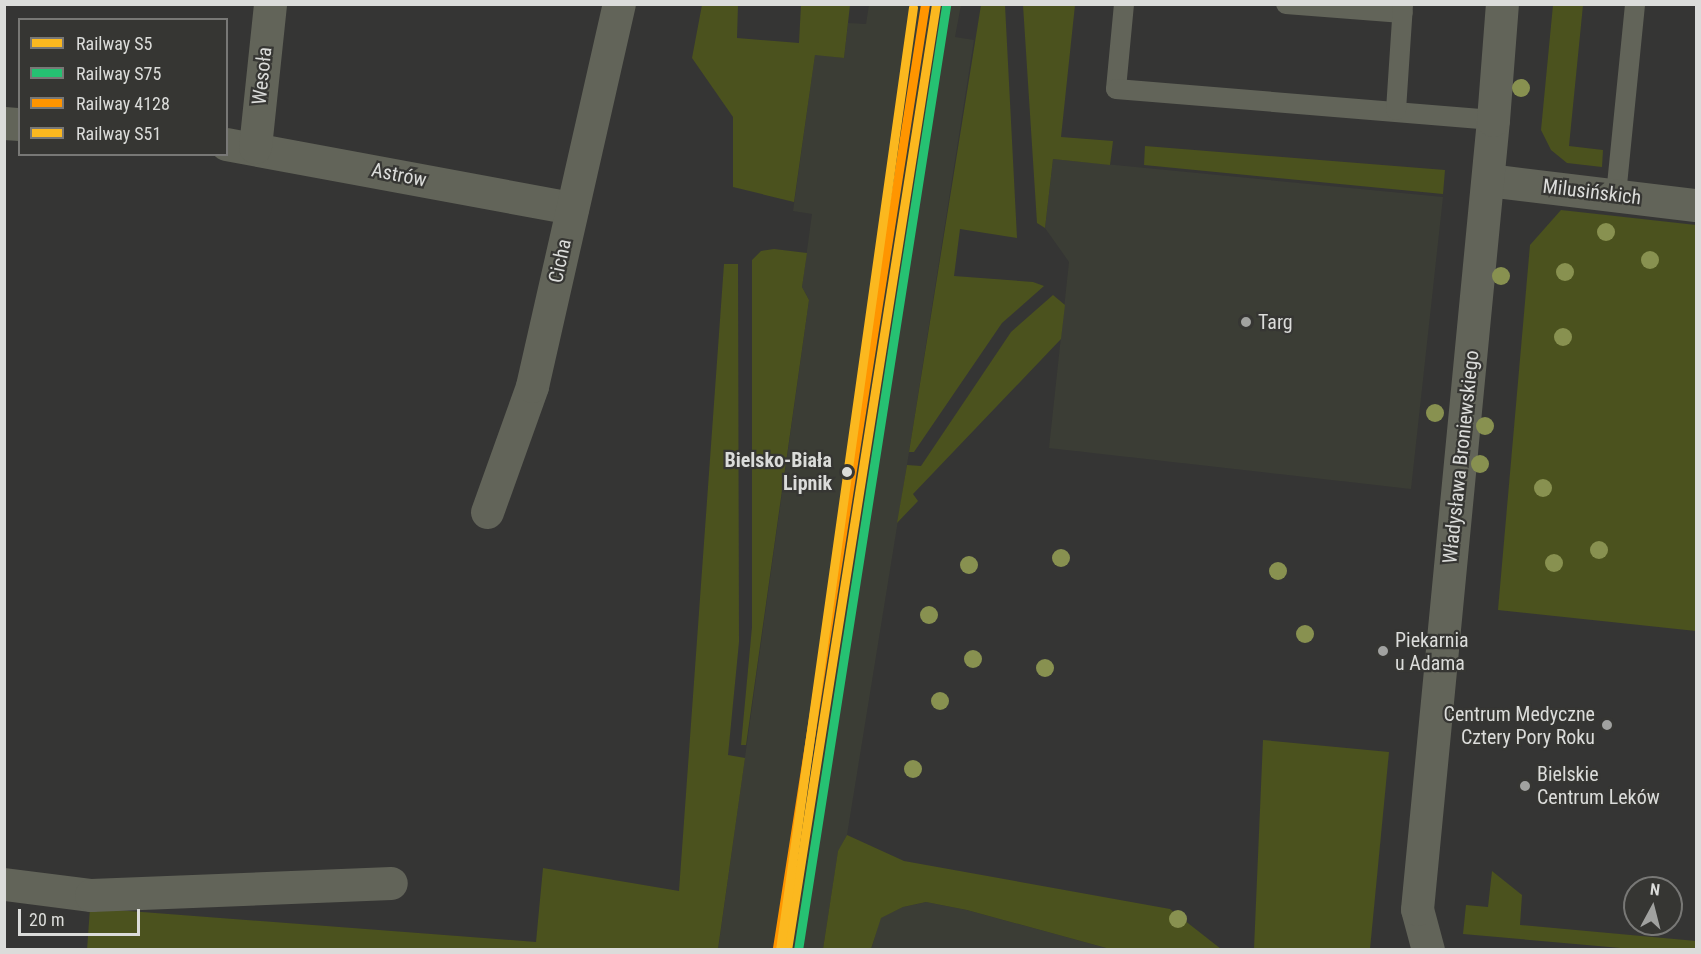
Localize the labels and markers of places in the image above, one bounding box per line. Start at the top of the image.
place label: Targ [1258,310,1293,334]
marker: Targ [1239,315,1253,329]
place label: Bielsko-Biała Lipnik [724,448,832,495]
marker: Bielsko-Biała Lipnik [837,462,857,482]
place label: Piekarnia u Adama [1395,628,1469,675]
marker: Piekarnia u Adama [1376,644,1390,658]
place label: Centrum Medyczne Cztery Pory Roku [1444,702,1595,749]
marker: Centrum Medyczne Cztery Pory Roku [1600,718,1614,732]
place label: Bielskie Centrum Leków [1537,762,1660,809]
marker: Bielskie Centrum Leków [1518,779,1532,793]

